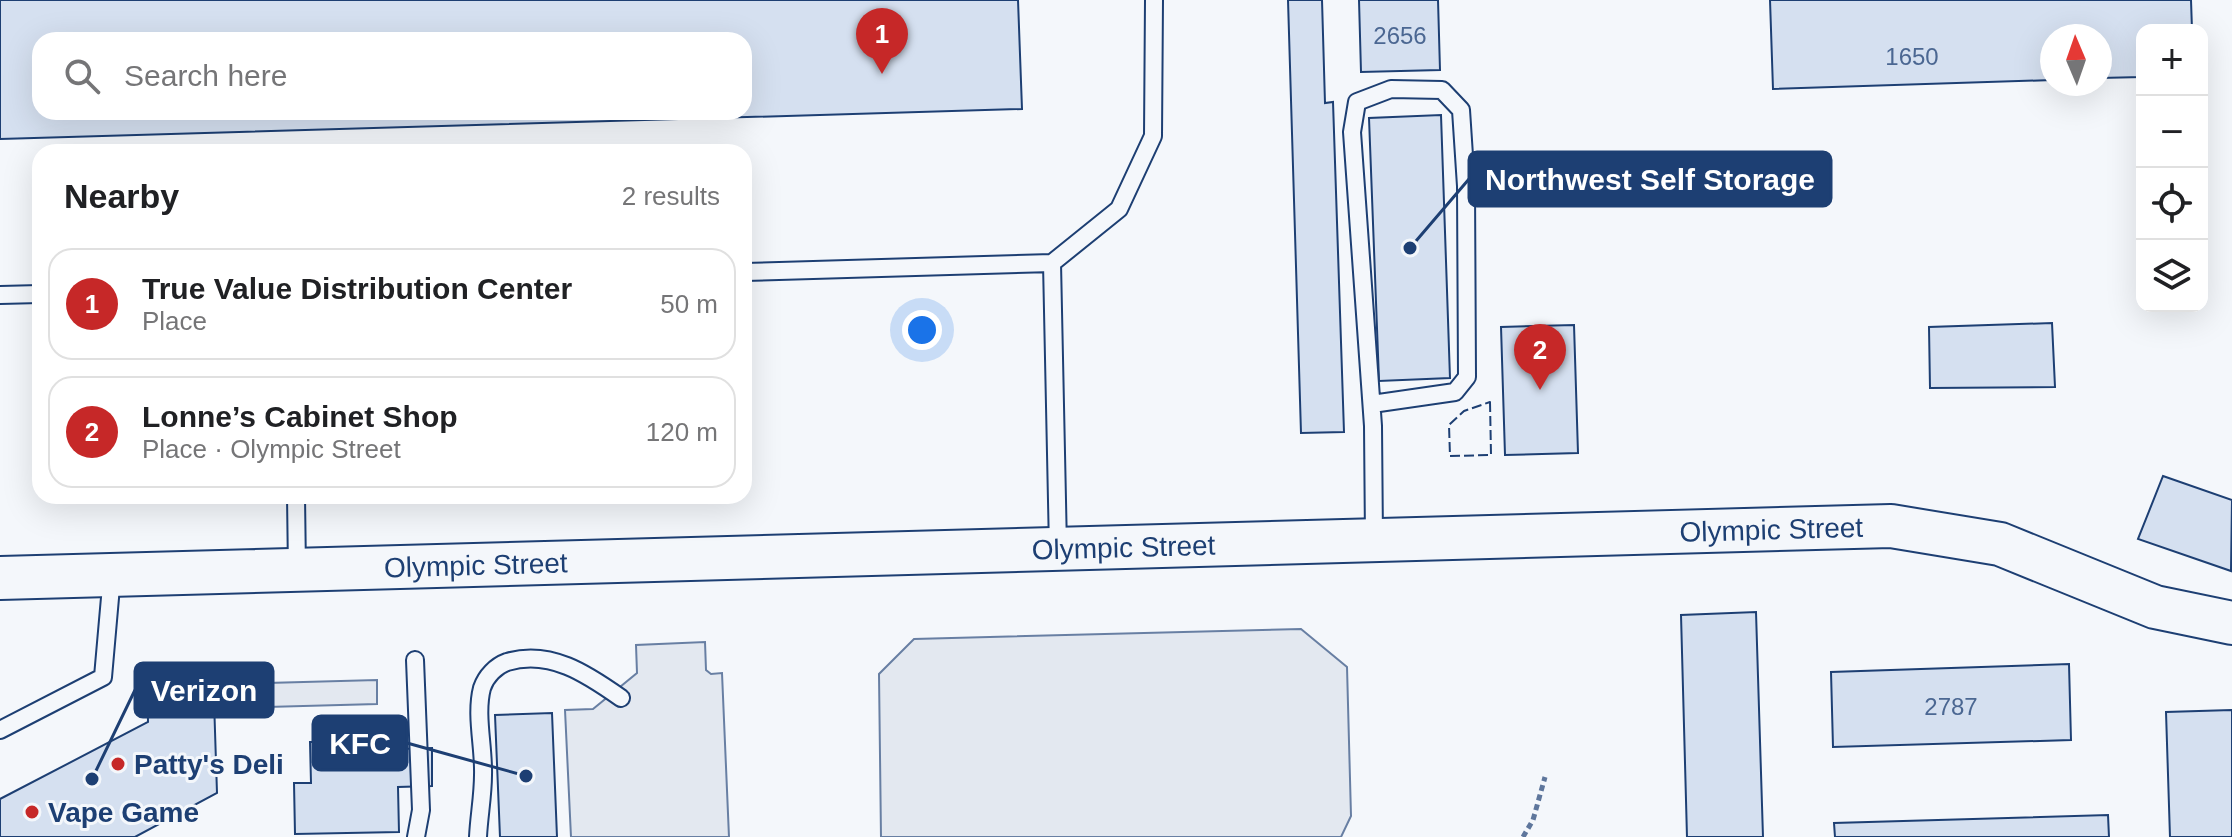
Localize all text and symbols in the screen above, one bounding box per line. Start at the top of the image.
pin: 1 [856,8,908,74]
house number: 2656 [1373,22,1427,49]
north arrow [2040,24,2112,96]
map controls [2136,24,2208,312]
button: + [2136,24,2208,96]
search box [32,32,752,120]
house number: 1650 [1885,43,1939,70]
icon: search [60,54,104,98]
text: Search here [124,59,287,92]
button: − [2136,96,2208,168]
callout: Northwest Self Storage [1469,152,1831,206]
text: Northwest Self Storage [1485,163,1815,196]
button: locate [2136,168,2208,240]
text: Nearby [64,177,179,215]
text: 2 results [622,181,720,211]
button: layers [2136,240,2208,312]
text: True Value Distribution Center [142,272,572,305]
text: 1 [85,289,99,319]
text: 50 m [660,289,718,319]
text: Place [142,306,207,336]
your location [902,310,942,350]
pin: 2 [1514,324,1566,390]
text: Lonne’s Cabinet Shop [142,400,458,433]
text: 2 [85,417,99,447]
text: 120 m [646,417,718,447]
text: Place · Olympic Street [142,434,401,464]
street label: Olympic Street [1679,511,1864,547]
street label: Olympic Street [1031,529,1216,565]
street label: Olympic Street [384,547,568,583]
callout: Verizon [135,663,273,717]
text: Verizon [151,674,257,707]
house number: 2787 [1924,693,1978,720]
callout: KFC [313,716,407,770]
text: KFC [329,727,391,760]
place label: Patty's Deli [134,749,284,780]
marker: Patty's Deli [109,755,127,773]
place label: Vape Game [48,797,199,828]
marker: Vape Game [23,803,41,821]

